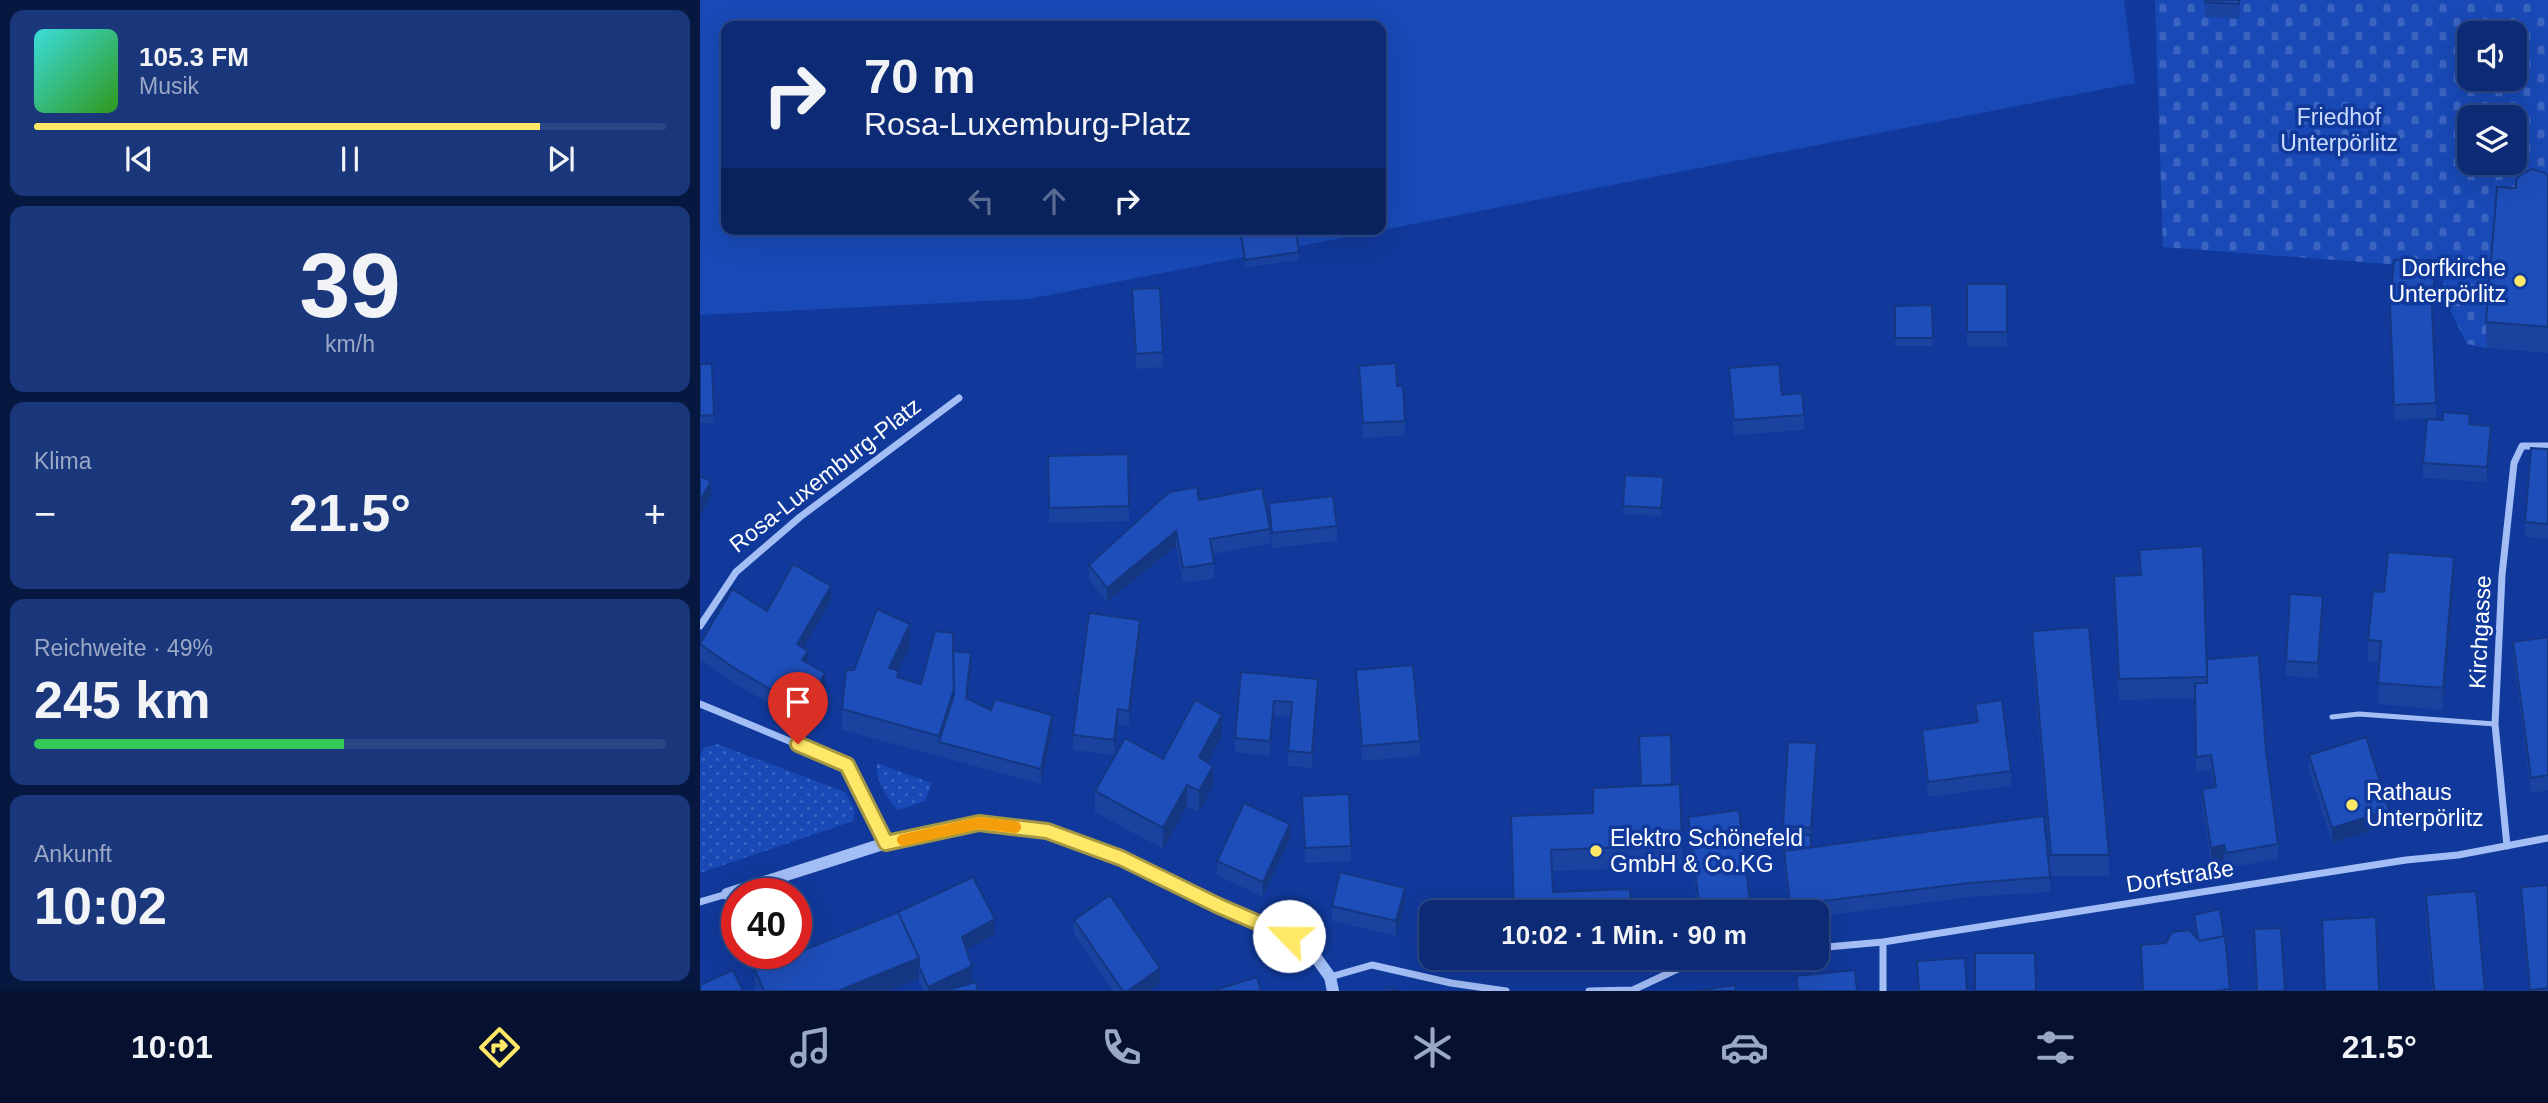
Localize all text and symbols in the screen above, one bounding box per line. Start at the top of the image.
map controls [2457,21,2527,175]
button: sound [2457,21,2527,91]
text: 105.3 FM [139,42,249,72]
icon: right [749,49,840,140]
text: 70 m [864,49,976,103]
text: Musik [139,73,199,99]
park label: Friedhof Unterpörlitz [2280,104,2398,156]
button: layers [2457,105,2527,175]
text: Rosa-Luxemburg-Platz [864,106,1191,142]
icon: previous [120,140,158,178]
icon: pause [331,140,369,178]
icon: next [542,140,580,178]
icon: left [962,182,1000,220]
icon: ahead [1035,182,1073,220]
icon: right [1108,182,1146,220]
text: 39 [299,235,401,336]
place label: Dorfkirche Unterpörlitz [2388,255,2506,307]
marker: Dorfkirche Unterpörlitz [2512,273,2528,289]
text: km/h [325,331,375,357]
street label: Rosa-Luxemburg-Platz [724,392,926,558]
text: Klima [34,448,92,474]
text: 21.5° [289,484,411,542]
text: − [34,493,56,535]
text: + [644,493,666,535]
street label: Kirchgasse [2464,575,2496,689]
text: Reichweite · 49% [34,635,213,661]
text: 245 km [34,671,210,729]
pin [768,672,828,744]
icon: arrive [779,683,817,721]
place label: Rathaus Unterpörlitz [2366,779,2484,831]
marker: Rathaus Unterpörlitz [2344,797,2360,813]
place label: Elektro Schönefeld GmbH & Co.KG [1610,825,1803,877]
text: Ankunft [34,841,112,867]
marker: Elektro Schönefeld GmbH & Co.KG [1588,843,1604,859]
street label: Dorfstraße [2124,855,2236,897]
text: 10:02 [34,877,167,935]
speed limit sign: 40 [721,878,812,969]
position arrow [1252,899,1326,973]
text: 10:02 · 1 Min. · 90 m [1501,920,1747,950]
icon: directions [475,1023,524,1072]
icon: music [786,1023,835,1072]
icon: phone [1097,1023,1146,1072]
icon: climate [1408,1023,1457,1072]
icon: car [1720,1023,1769,1072]
icon: filters [2031,1023,2080,1072]
text: 10:01 [131,1029,213,1065]
text: 21.5° [2342,1029,2417,1065]

